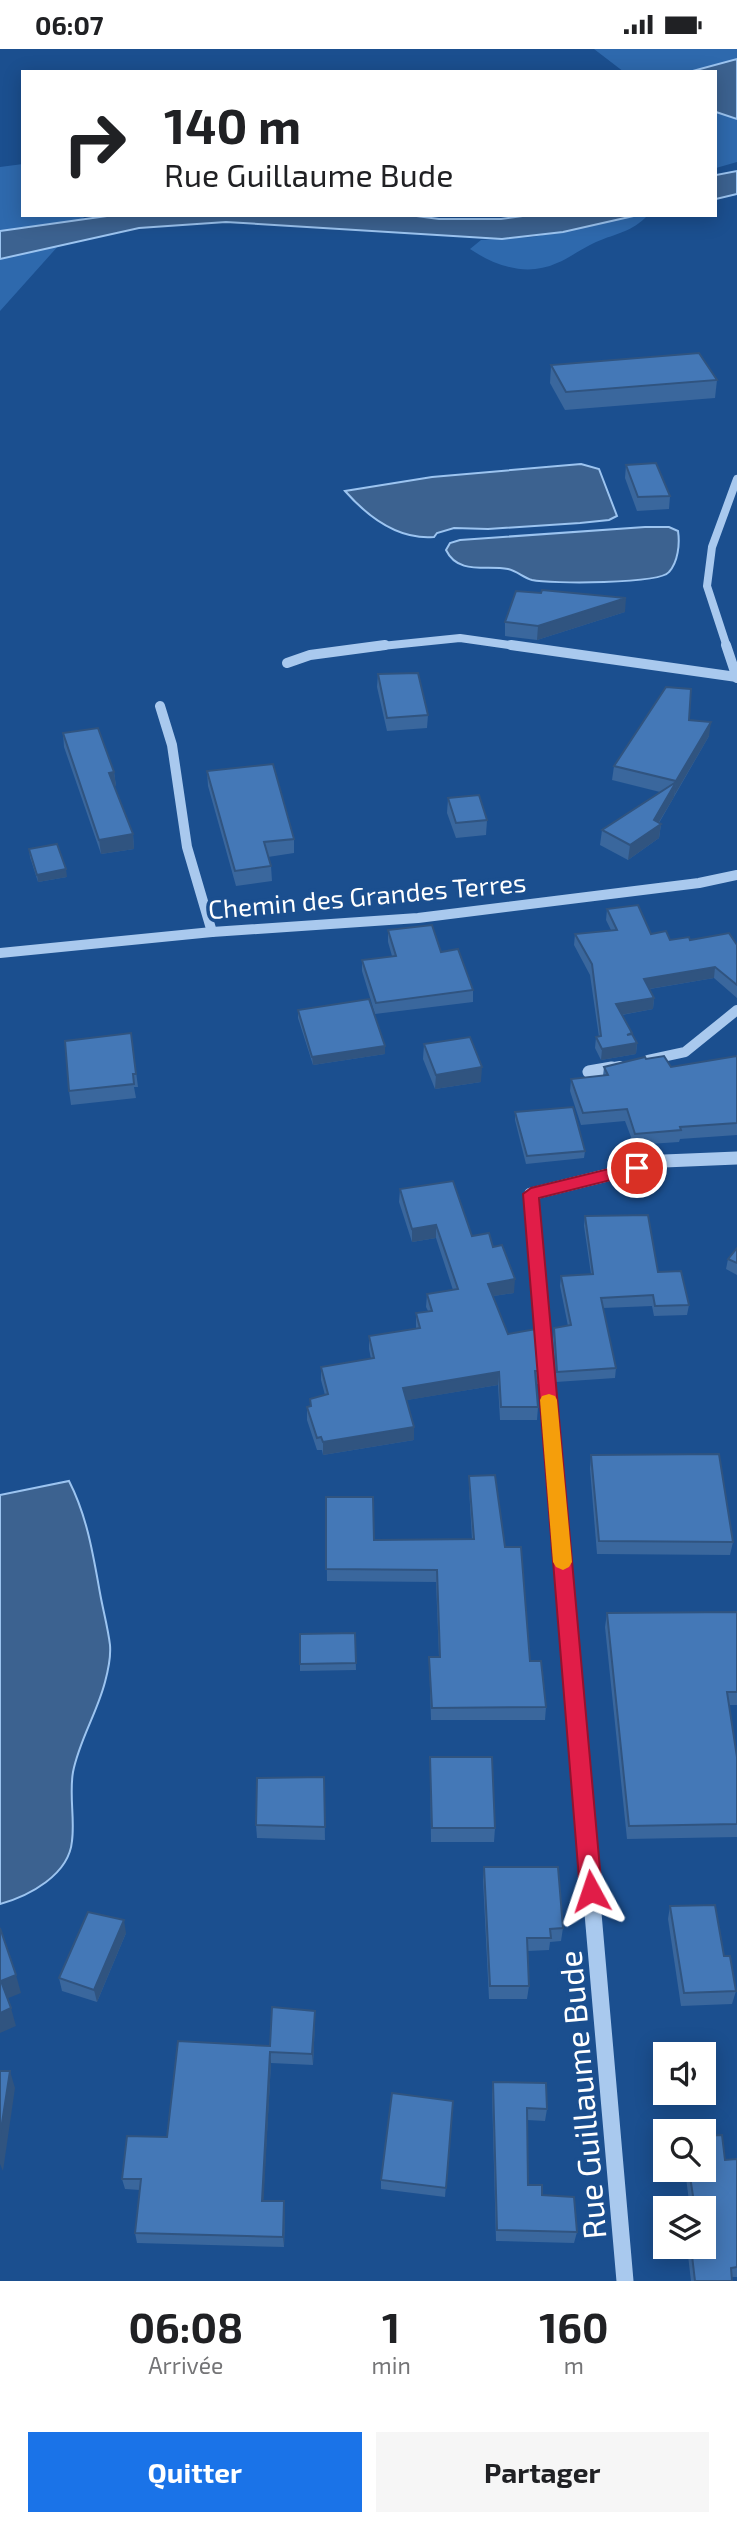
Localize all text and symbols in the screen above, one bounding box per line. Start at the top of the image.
text: 06:07 [35,9,104,40]
text: 140 m [164,95,301,154]
icon: right [49,98,140,189]
text: Rue Guillaume Bude [164,155,453,193]
street label: Chemin des Grandes Terres [207,866,527,924]
pin [607,1138,667,1198]
icon: arrive [618,1149,656,1187]
position arrow [554,1854,628,1928]
street label: Rue Guillaume Bude [549,1949,613,2241]
map controls [653,2042,716,2259]
button: sound [653,2042,716,2105]
button: search [653,2119,716,2182]
button: layers [653,2196,716,2259]
text: 06:08 [128,2301,243,2351]
text: 1 [382,2301,400,2351]
text: 160 [539,2301,609,2351]
text: Arrivée [148,2351,223,2379]
text: min [372,2351,411,2379]
text: m [564,2351,584,2379]
button: Quitter [28,2432,362,2512]
button: Partager [376,2432,709,2512]

